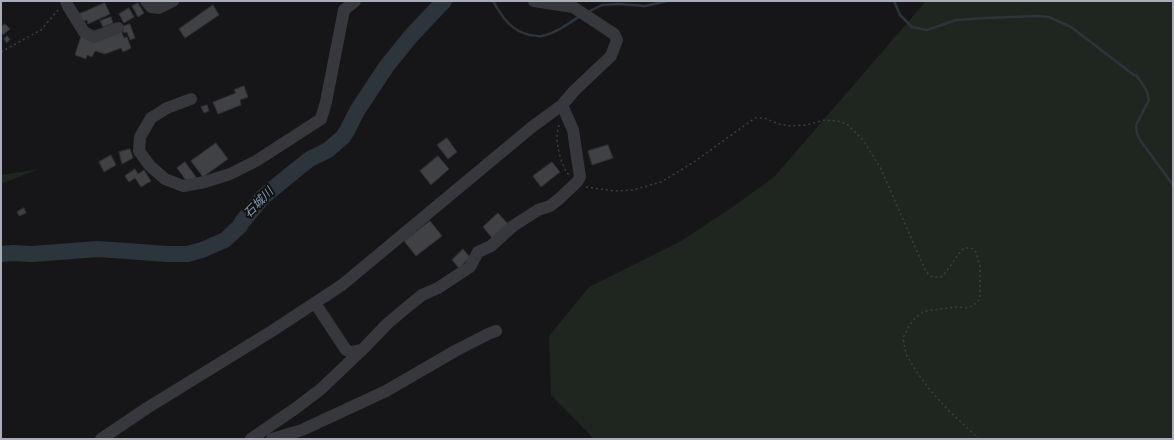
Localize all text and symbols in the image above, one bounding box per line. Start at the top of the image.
water label: 石城川 [241,185,277,221]

